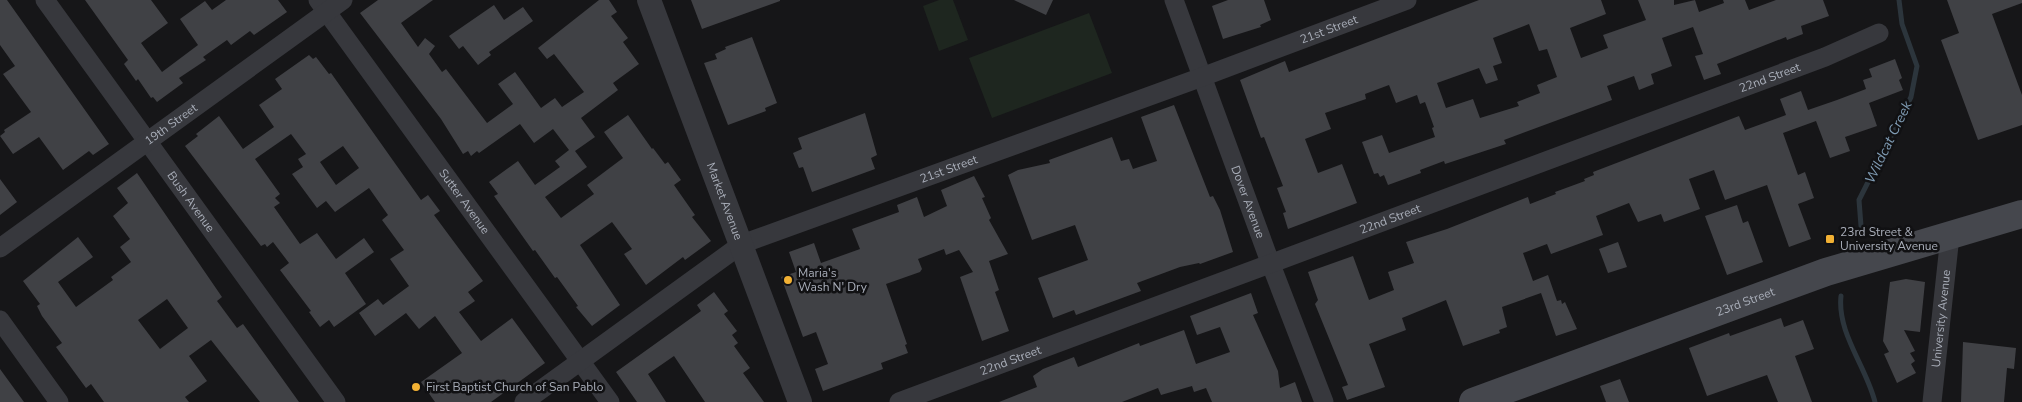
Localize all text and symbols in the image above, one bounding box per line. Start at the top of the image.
street label: 21st Street [1298,11,1360,47]
street label: 22nd Street [1737,59,1803,96]
water label: Wildcat Creek [1860,97,1917,187]
street label: 19th Street [141,99,201,149]
street label: 21st Street [918,151,980,187]
street label: Market Avenue [703,160,746,242]
street label: Dover Avenue [1227,163,1269,240]
street label: Sutter Avenue [435,166,493,237]
street label: Bush Avenue [164,168,218,235]
street label: 22nd Street [1357,200,1424,238]
place label: 23rd Street & University Avenue [1840,224,1938,254]
marker: 23rd Street & University Avenue [1824,233,1836,245]
place label: Maria's Wash N' Dry [798,265,868,295]
street label: University Avenue [1928,269,1954,368]
marker: Maria's Wash N' Dry [782,274,794,286]
street label: 23rd Street [1714,283,1778,320]
street label: 22nd Street [978,341,1044,379]
place label: First Baptist Church of San Pablo [426,379,604,395]
marker: First Baptist Church of San Pablo [410,381,422,393]

